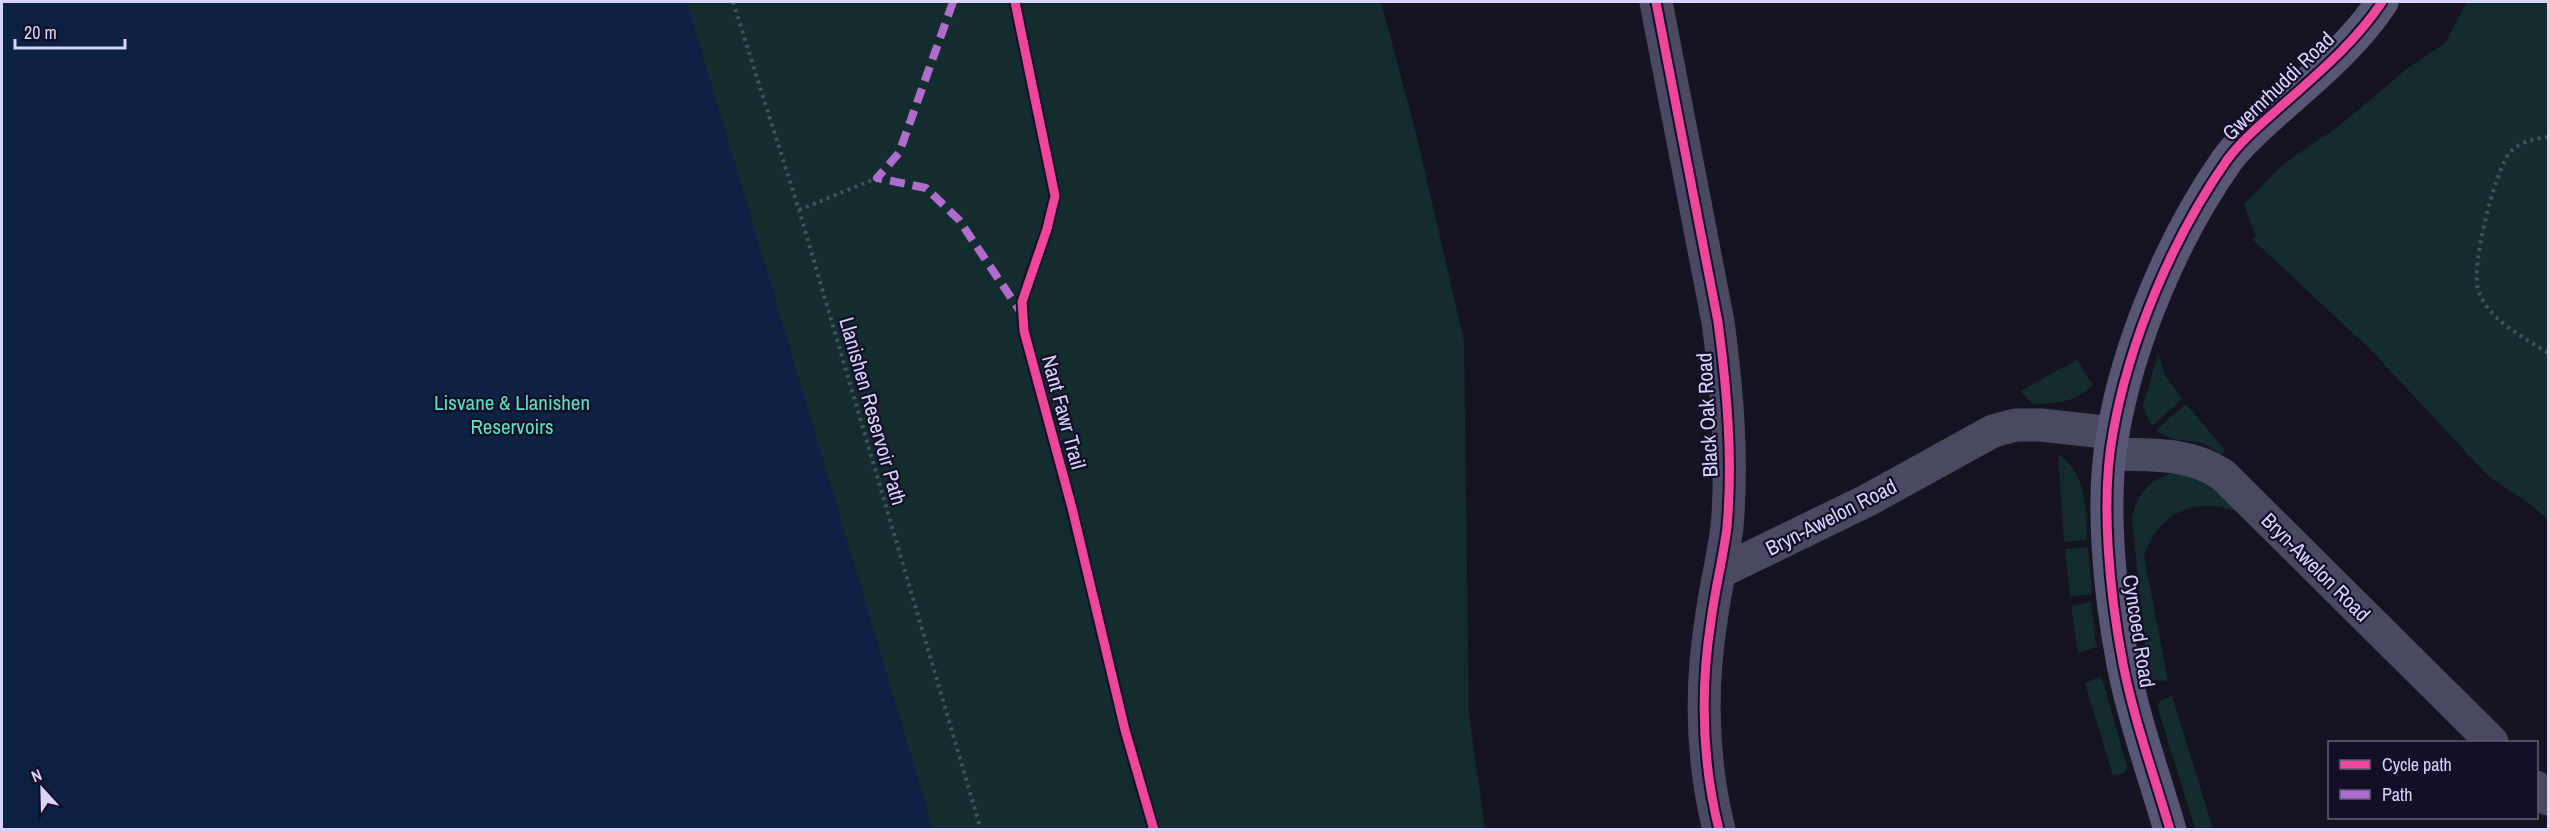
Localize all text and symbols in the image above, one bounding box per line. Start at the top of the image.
scale bar [15,12,124,50]
text: 20 m [24,20,57,45]
street label: Gwernrhuddi Road [2216,25,2340,147]
street label: Llanishen Reservoir Path [832,314,914,508]
street label: Nant Fawr Trail [1035,352,1093,472]
street label: Black Oak Road [1689,352,1725,478]
park label: Lisvane & Llanishen Reservoirs [434,388,590,441]
street label: Bryn-Awelon Road [1761,472,1901,562]
street label: Bryn-Awelon Road [2255,506,2377,628]
street label: Cyncoed Road [2116,572,2162,690]
legend [2328,741,2538,819]
text: Cycle path [2382,752,2452,777]
north arrow [12,759,72,819]
text: N [28,763,45,787]
text: Path [2382,782,2412,807]

